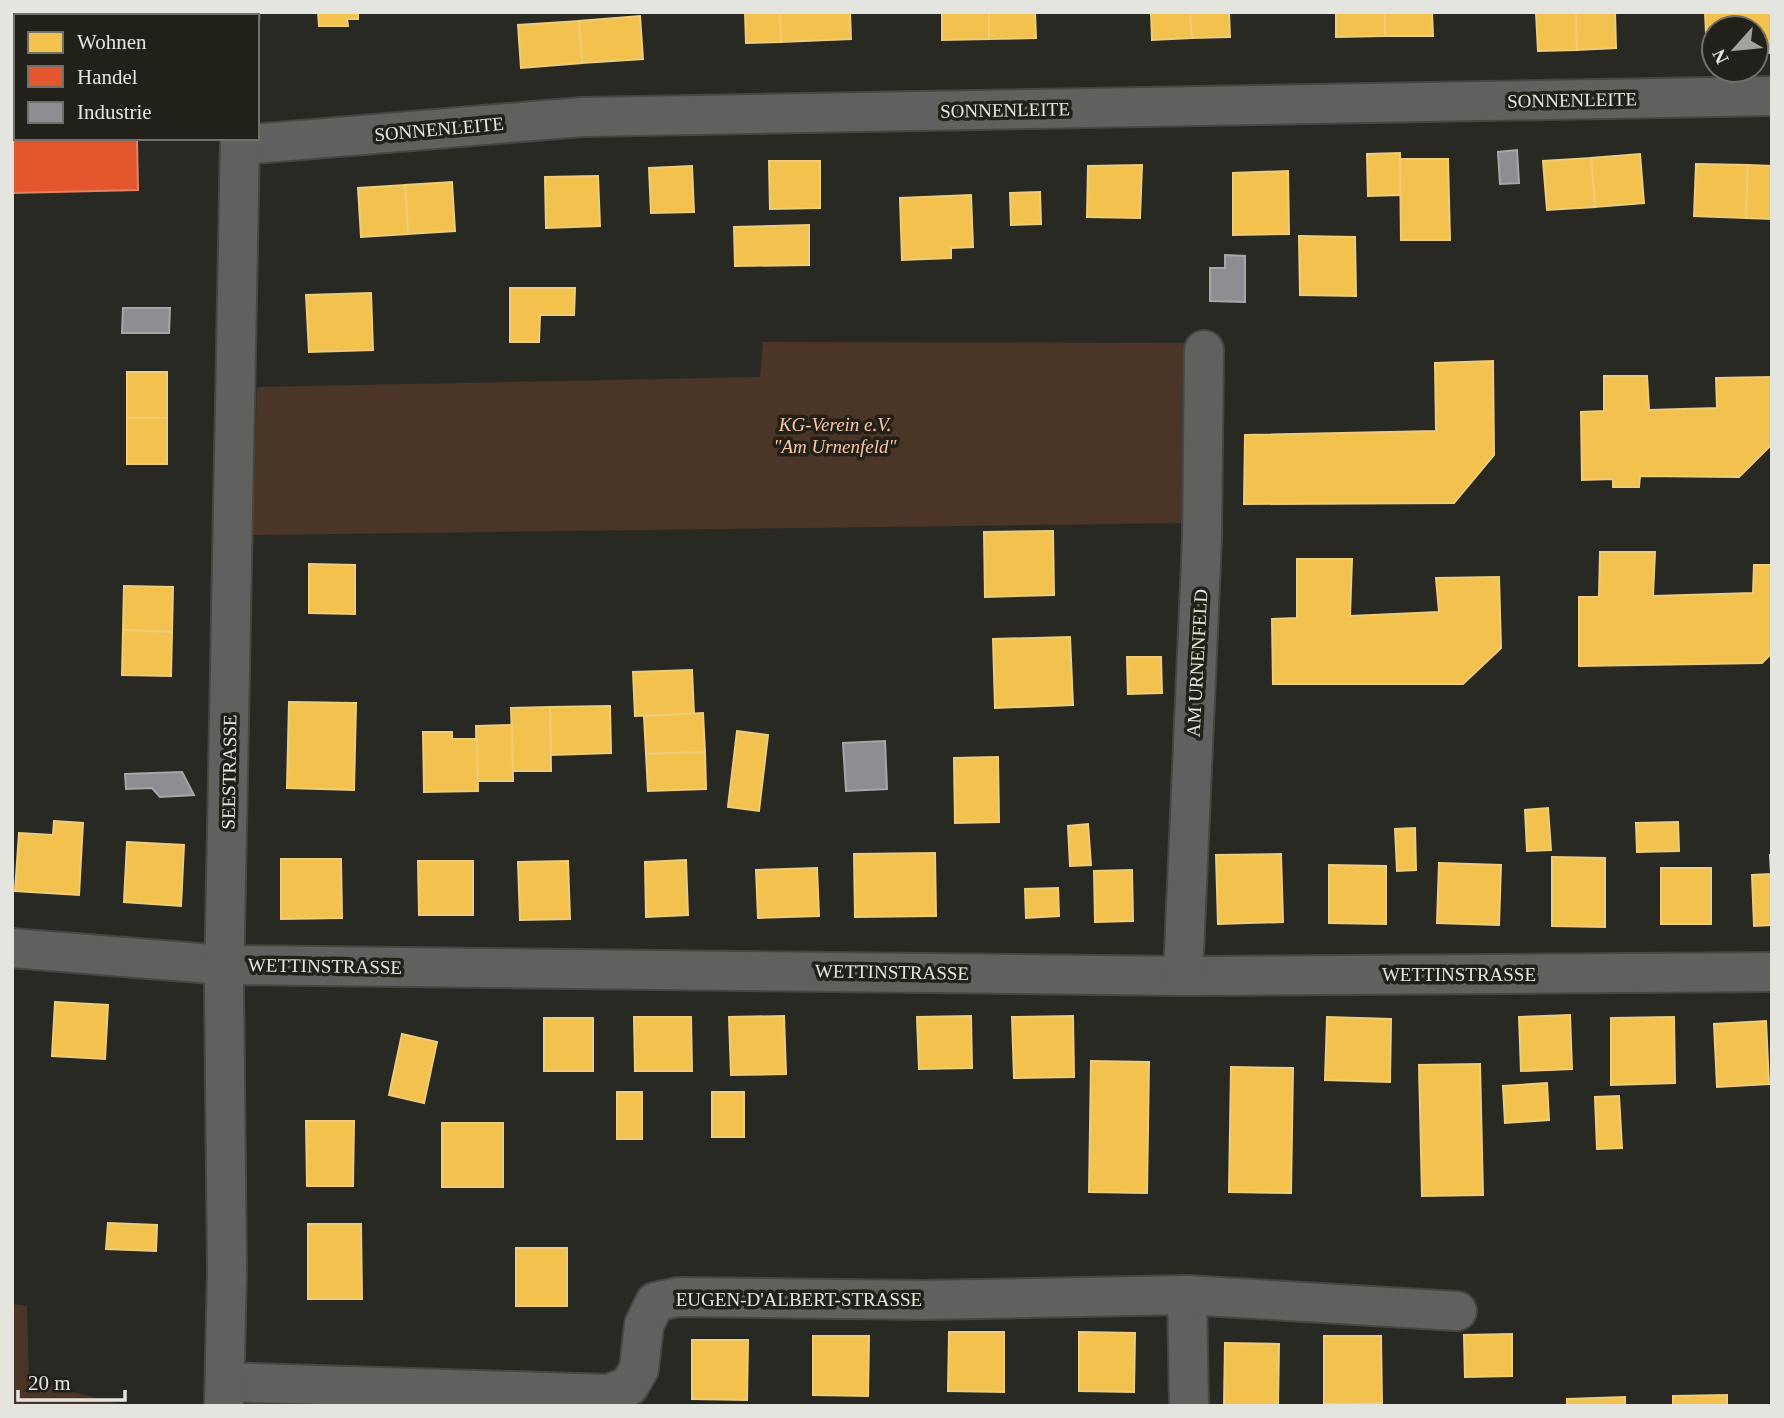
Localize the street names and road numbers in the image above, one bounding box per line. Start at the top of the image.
street label: SONNENLEITE [1507,88,1637,112]
street label: SONNENLEITE [940,98,1070,122]
street label: SONNENLEITE [373,113,505,145]
street label: AM URNENFELD [1183,588,1211,738]
street label: SEESTRASSE [217,714,241,830]
street label: WETTINSTRASSE [248,954,402,978]
street label: WETTINSTRASSE [815,960,969,984]
street label: WETTINSTRASSE [1382,964,1536,985]
street label: EUGEN-D'ALBERT-STRASSE [676,1289,922,1310]

